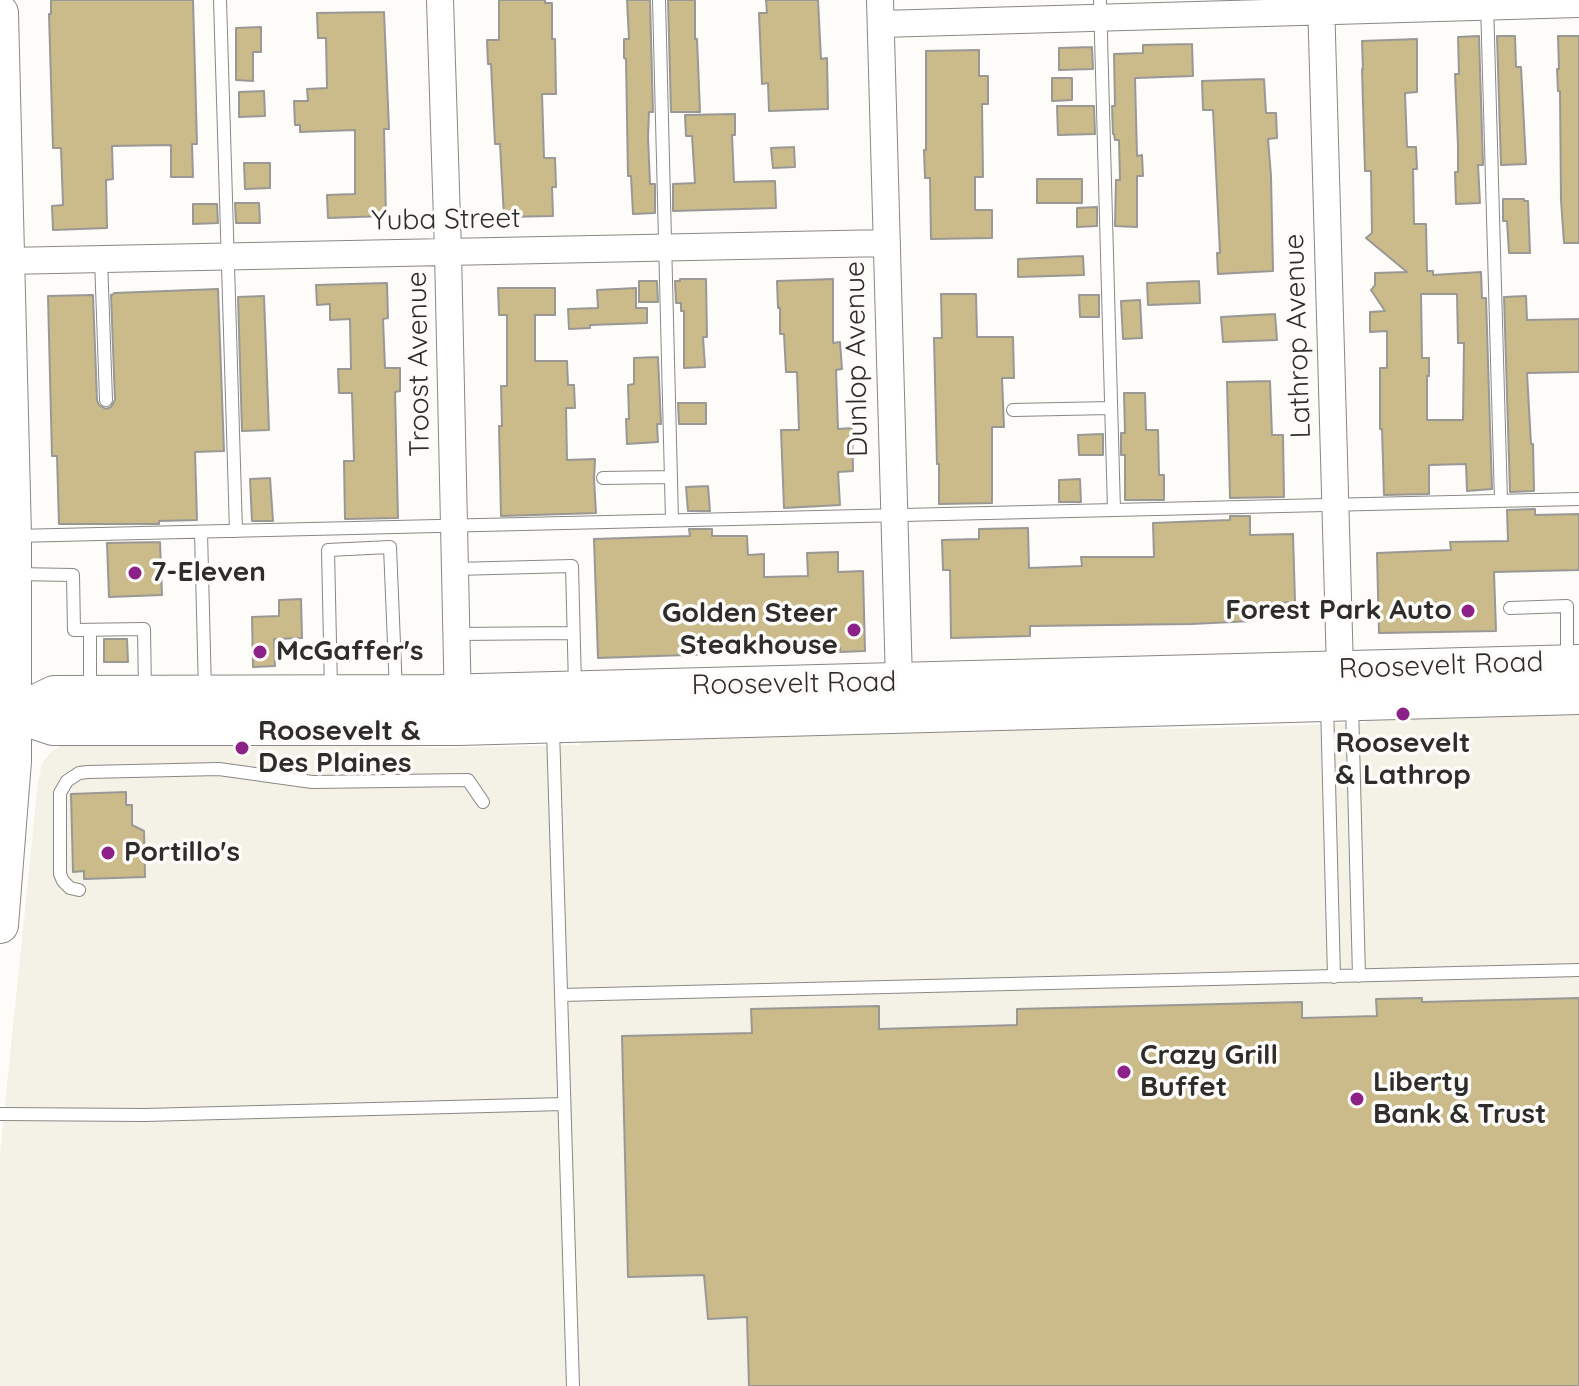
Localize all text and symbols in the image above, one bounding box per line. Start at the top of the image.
street label: Yuba Street [371,202,521,238]
street label: Lathrop Avenue [1278,233,1318,439]
street label: Dunlop Avenue [838,261,876,457]
street label: Troost Avenue [401,271,437,457]
place label: 7-Eleven [151,556,266,590]
marker: 7-Eleven [126,564,144,582]
place label: Forest Park Auto [1225,594,1452,628]
place label: Golden Steer Steakhouse [662,597,838,663]
marker: Forest Park Auto [1459,602,1477,620]
marker: Golden Steer Steakhouse [845,621,863,639]
place label: McGaffer's [276,635,424,669]
marker: McGaffer's [251,643,269,661]
street label: Roosevelt Road [1338,646,1544,686]
street label: Roosevelt Road [691,665,897,703]
marker: Roosevelt & Lathrop [1394,705,1412,723]
place label: Roosevelt & Des Plaines [258,715,421,781]
place label: Roosevelt & Lathrop [1335,727,1471,793]
marker: Roosevelt & Des Plaines [233,739,251,757]
place label: Portillo's [124,836,240,870]
marker: Portillo's [99,844,117,862]
place label: Crazy Grill Buffet [1140,1039,1278,1105]
marker: Crazy Grill Buffet [1115,1063,1133,1081]
place label: Liberty Bank & Trust [1373,1066,1546,1132]
marker: Liberty Bank & Trust [1348,1090,1366,1108]

